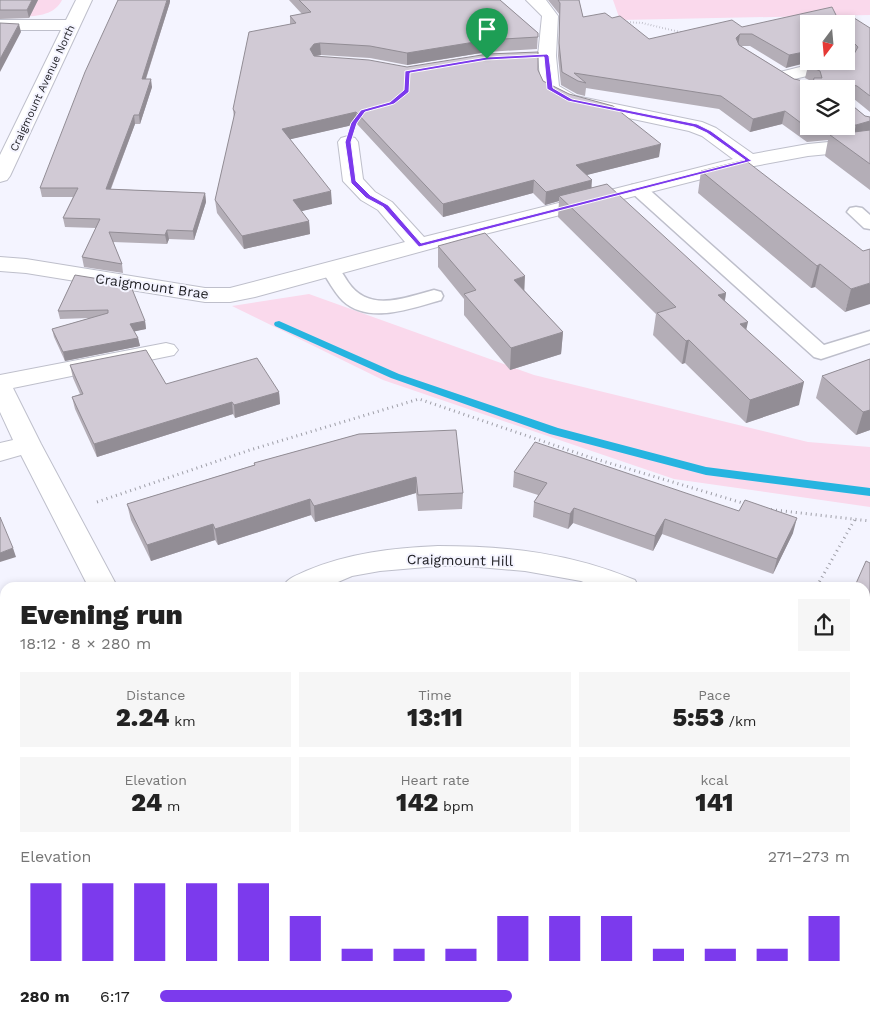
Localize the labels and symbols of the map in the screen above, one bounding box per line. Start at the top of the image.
pin [466,8,508,59]
north arrow [800,15,855,70]
street label: Craigmount Avenue North [7,23,78,154]
street label: Craigmount Brae [94,270,210,302]
street label: Craigmount Hill [407,551,514,569]

